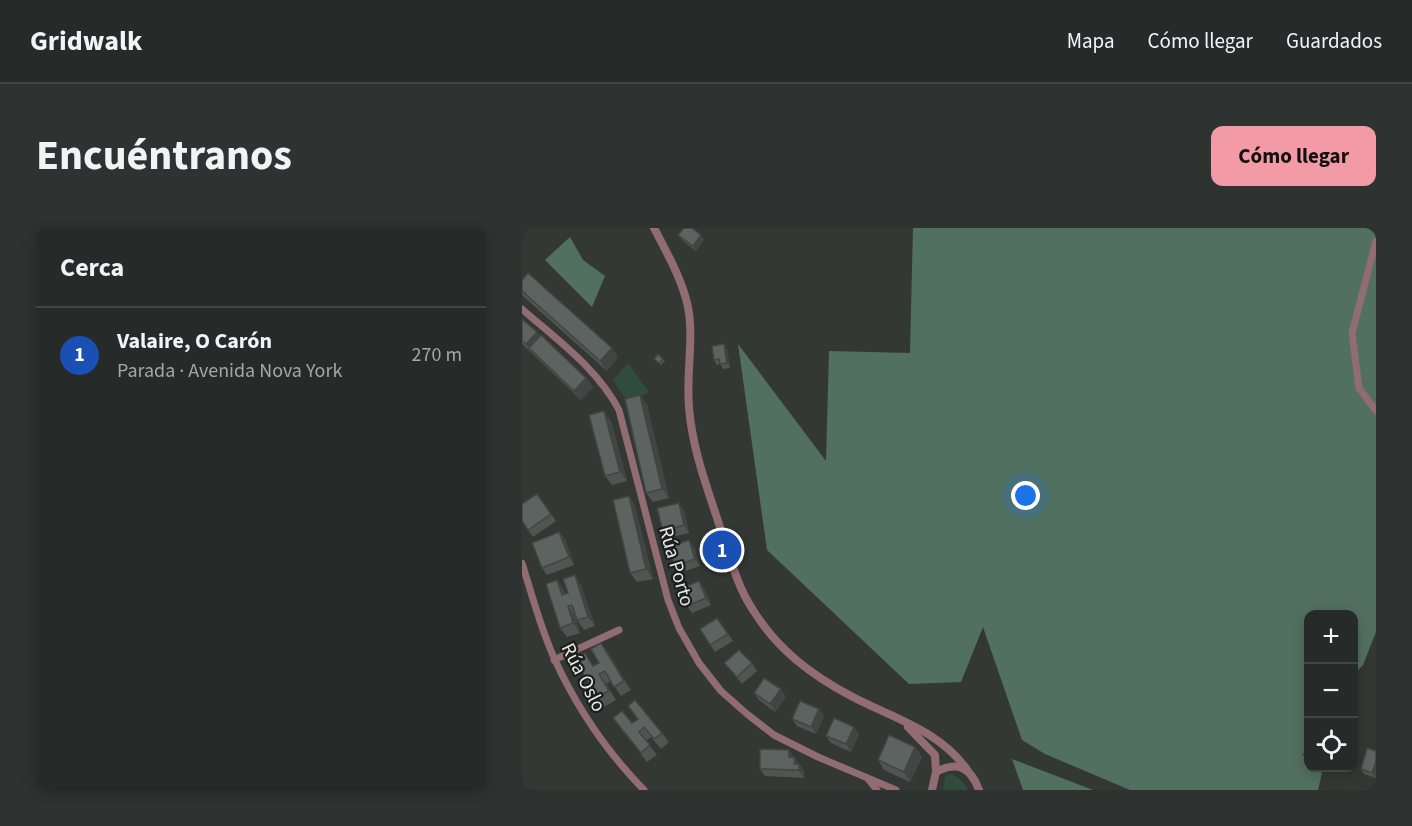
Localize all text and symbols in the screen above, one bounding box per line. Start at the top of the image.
text: Gridwalk [30,21,142,61]
text: Mapa [1067,26,1115,56]
text: Cómo llegar [1148,26,1253,56]
text: Guardados [1286,26,1382,56]
text: Encuéntranos [36,126,292,186]
button: Cómo llegar [1211,126,1376,186]
text: Cerca [60,249,124,286]
text: Valaire, O Carón [117,325,272,357]
text: 1 [74,341,85,369]
text: 270 m [412,341,462,369]
text: Parada · Avenida Nova York [117,357,342,385]
your location [1011,481,1040,510]
street label: Rúa Porto [651,523,701,610]
pin: 1 [702,528,742,572]
map controls [1304,610,1358,772]
button: + [1304,610,1358,664]
street label: Rúa Oslo [554,638,612,717]
button: − [1304,664,1358,718]
button: locate [1304,718,1358,772]

